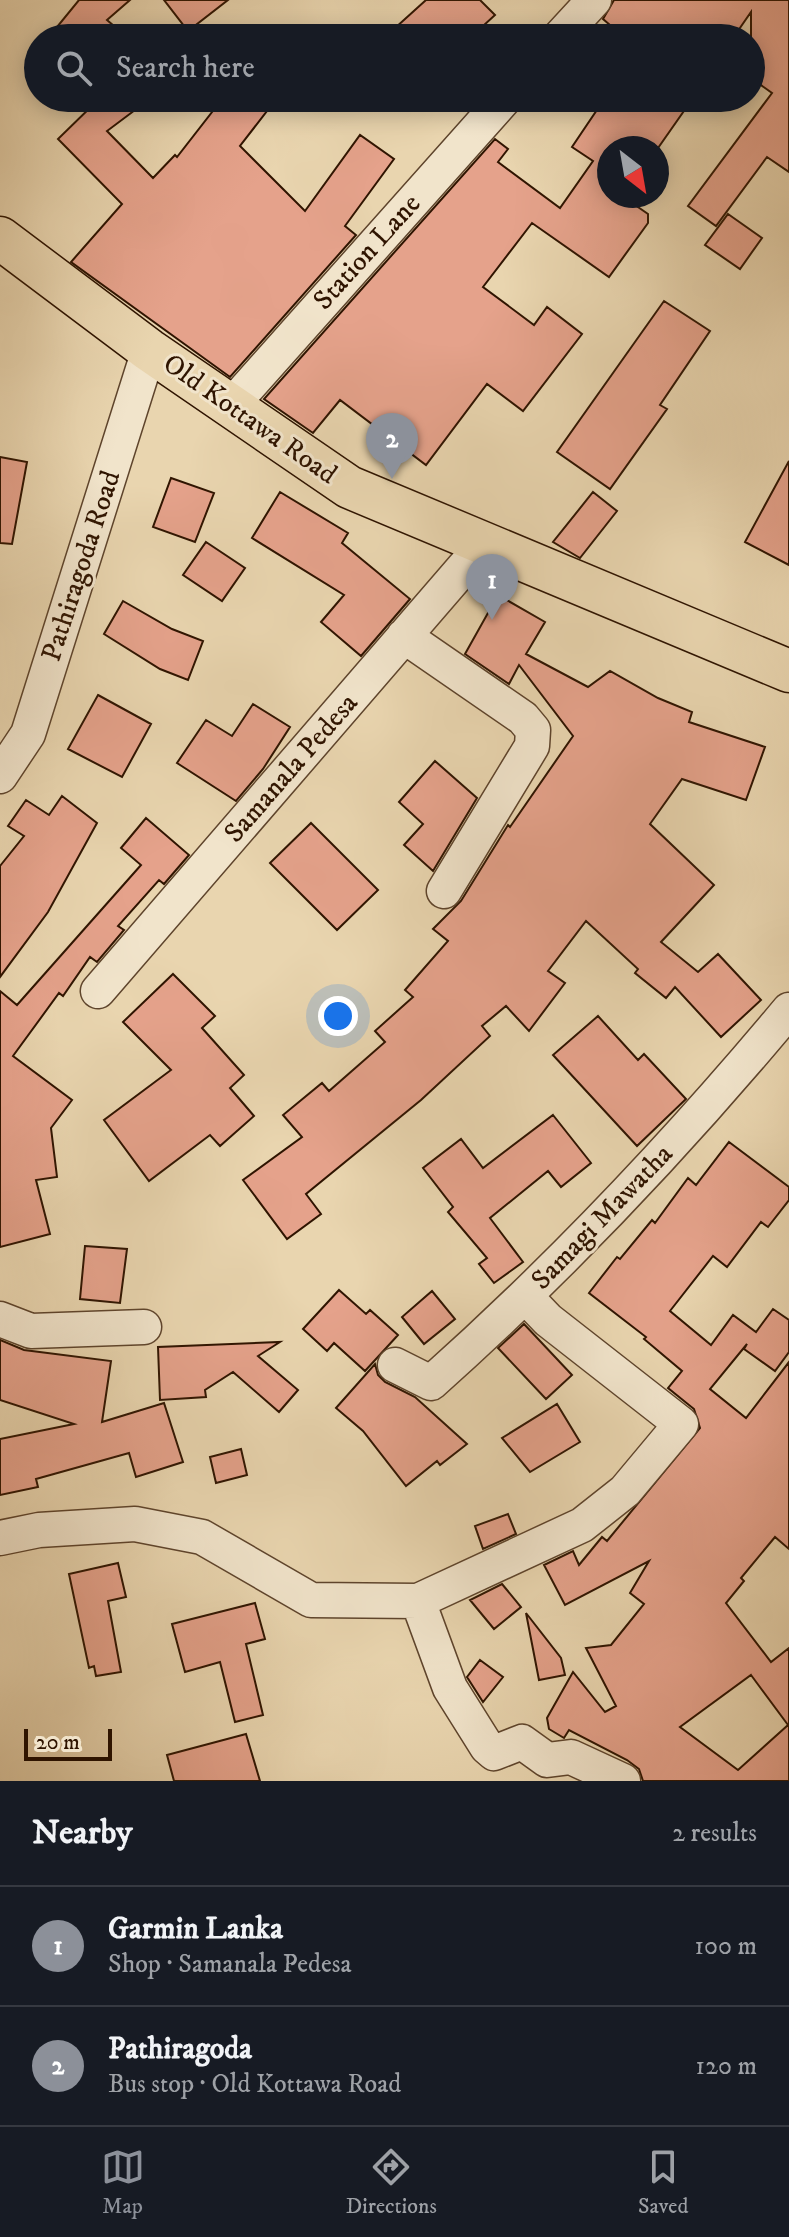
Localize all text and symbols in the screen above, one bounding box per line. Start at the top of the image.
search box [24,24,765,112]
icon: search [52,46,96,90]
text: Search here [116,50,255,87]
north arrow [597,136,669,208]
street label: Station Lane [306,187,428,317]
street label: Old Kottawa Road [156,346,344,492]
pin: 2 [366,413,418,479]
street label: Pathiragoda Road [34,466,128,666]
pin: 1 [466,554,518,620]
street label: Samanala Pedesa [217,686,365,850]
your location [318,996,358,1036]
street label: Samagi Mawatha [524,1137,680,1297]
scale bar [24,1725,112,1761]
text: 20 m [36,1729,80,1756]
text: Nearby [32,1812,133,1854]
text: 2 results [672,1817,757,1850]
text: Garmin Lanka [108,1911,283,1948]
text: 1 [53,1930,63,1963]
text: 100 m [694,1930,757,1963]
text: Shop · Samanala Pedesa [108,1948,352,1981]
text: Pathiragoda [108,2031,252,2068]
text: 2 [52,2050,64,2083]
text: 120 m [696,2050,757,2083]
text: Bus stop · Old Kottawa Road [108,2068,401,2101]
tab: Map [101,2145,145,2220]
tab: Directions [346,2145,437,2220]
tab: Saved [638,2145,688,2220]

